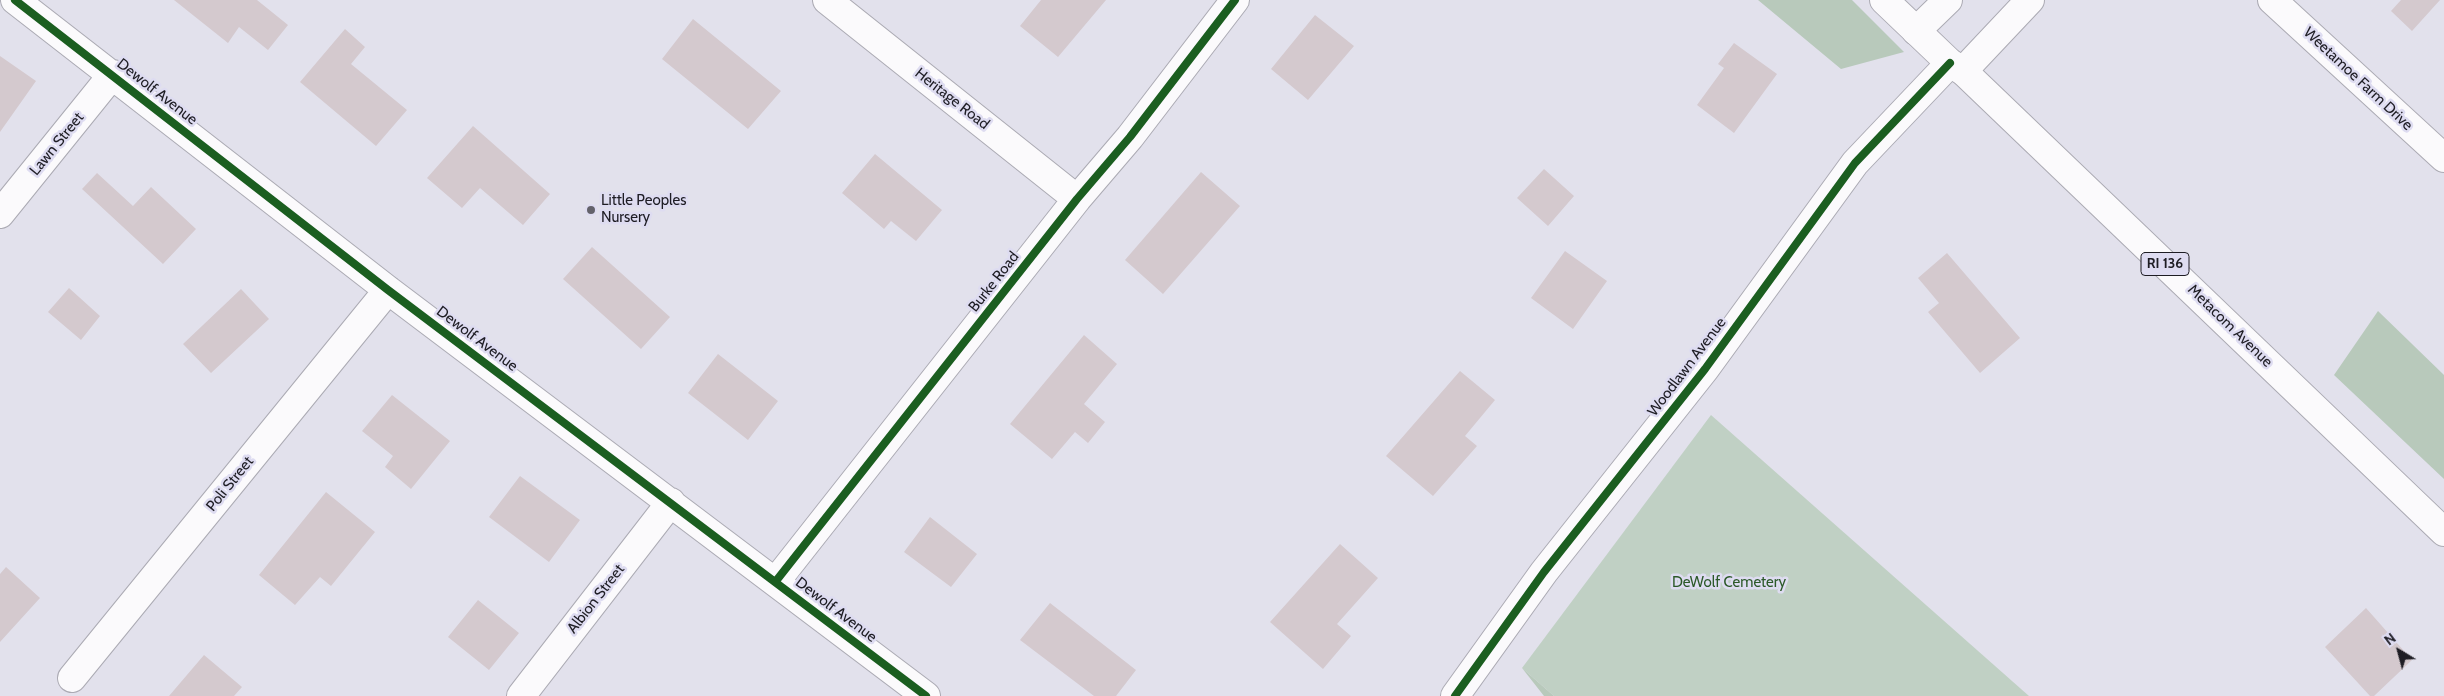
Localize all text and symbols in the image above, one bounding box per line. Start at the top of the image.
street label: Weetamoe Farm Drive [2300,24,2416,134]
street label: Dewolf Avenue [113,55,201,129]
street label: Heritage Road [911,64,993,134]
street label: Lawn Street [26,109,88,179]
place label: Little Peoples Nursery [601,192,686,227]
marker: Little Peoples Nursery [585,204,597,216]
street label: Burke Road [965,248,1023,316]
road number: RI 136 [2141,252,2189,276]
street label: Metacom Avenue [2184,281,2276,371]
street label: Dewolf Avenue [433,303,521,375]
street label: Woodlawn Avenue [1644,314,1730,420]
street label: Poli Street [202,453,258,515]
street label: Albion Street [563,561,629,637]
street label: Dewolf Avenue [792,574,880,646]
park label: DeWolf Cemetery [1672,574,1786,592]
north arrow [2374,626,2424,676]
text: N [2381,629,2399,649]

